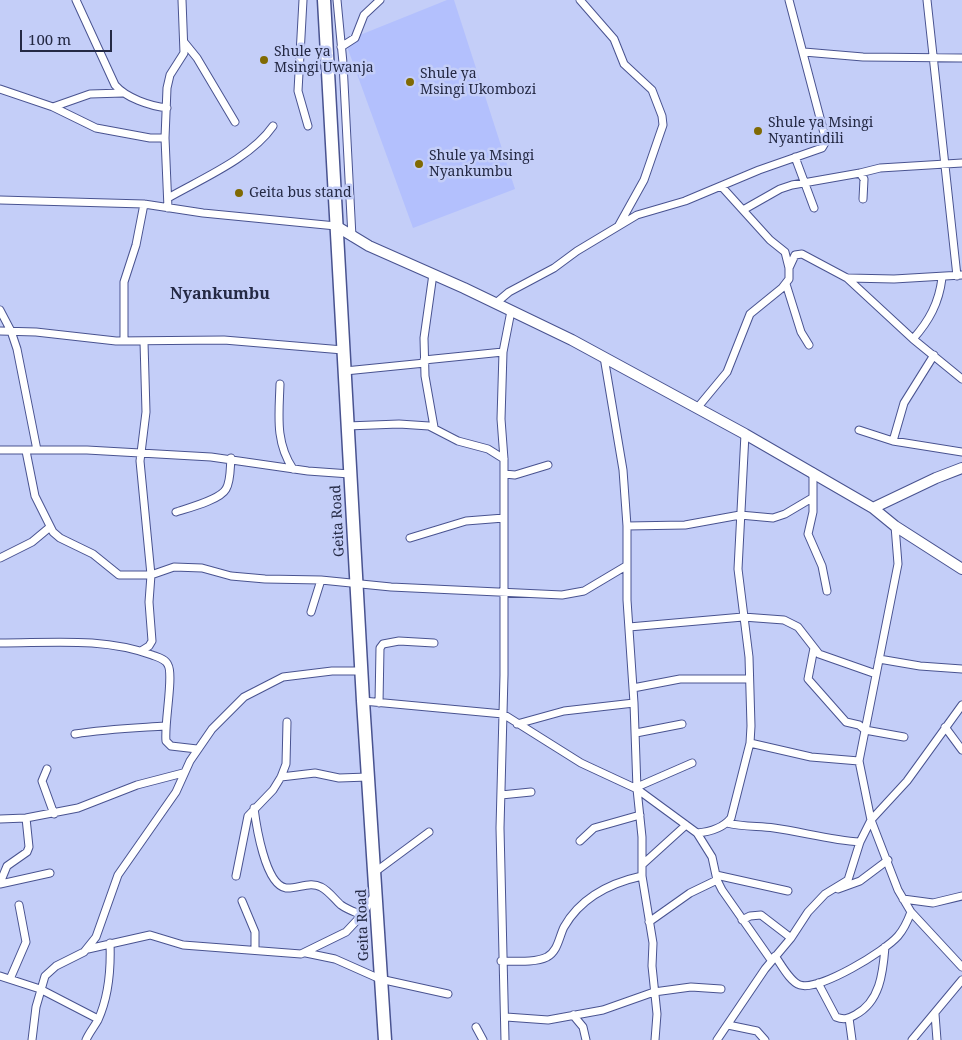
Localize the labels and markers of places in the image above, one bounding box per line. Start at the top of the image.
place label: Shule ya Msingi Uwanja [274,44,374,76]
marker: Shule ya Msingi Uwanja [258,54,270,66]
place label: Shule ya Msingi Ukombozi [420,66,536,98]
marker: Shule ya Msingi Ukombozi [404,76,416,88]
place label: Shule ya Msingi Nyantindili [768,115,873,148]
marker: Shule ya Msingi Nyantindili [752,125,764,137]
place label: Shule ya Msingi Nyankumbu [429,148,534,180]
marker: Shule ya Msingi Nyankumbu [413,158,425,170]
place label: Geita bus stand [249,185,352,201]
marker: Geita bus stand [233,187,245,199]

